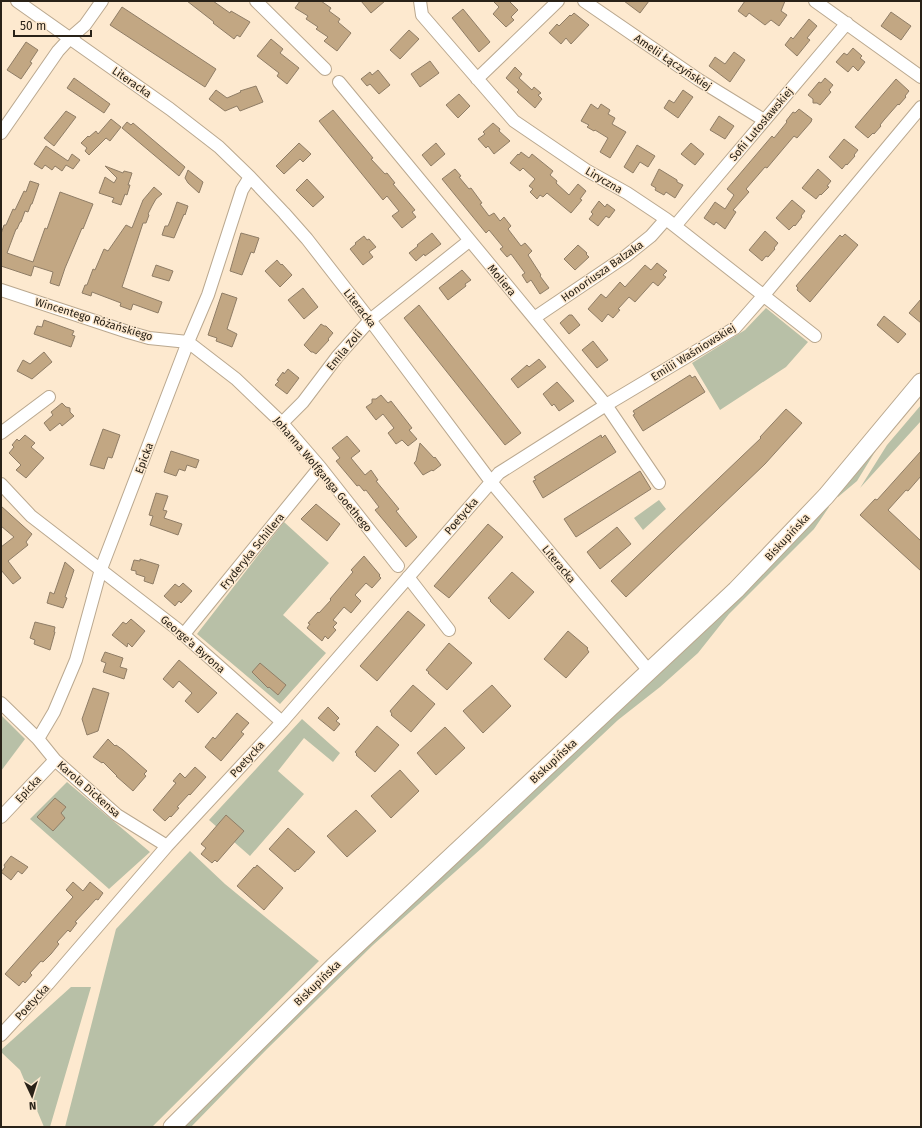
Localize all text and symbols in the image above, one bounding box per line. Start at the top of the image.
scale bar [14,12,91,38]
text: 50 m [20,19,46,33]
street label: Amelii Łączyńskiej [632,32,714,93]
street label: Literacka [110,64,154,101]
street label: Sofii Lutosławskiej [727,85,796,164]
street label: Liryczna [583,165,625,196]
street label: Honoriusza Balzaka [559,238,646,305]
street label: Moliera [485,262,519,299]
street label: Literacka [341,287,379,330]
street label: Wincentego Różańskiego [33,295,154,344]
street label: Emilii Waśniowskiej [649,321,738,384]
street label: Emila Zoli [324,328,365,373]
street label: Johanna Wolfganga Goethego [271,414,375,535]
street label: Epicka [133,441,156,476]
street label: Poetycka [442,495,481,537]
street label: Fryderyka Schillera [218,511,287,592]
street label: Biskupińska [762,511,812,564]
street label: Literacka [539,543,578,586]
street label: George'a Byrona [158,613,227,676]
street label: Biskupińska [527,736,580,786]
street label: Poetycka [227,739,267,780]
street label: Karola Dickensa [55,758,123,820]
street label: Epicka [13,773,44,806]
street label: Biskupińska [291,958,343,1009]
street label: Poetycka [12,982,52,1023]
north arrow [12,1076,52,1116]
text: N [29,1099,37,1112]

